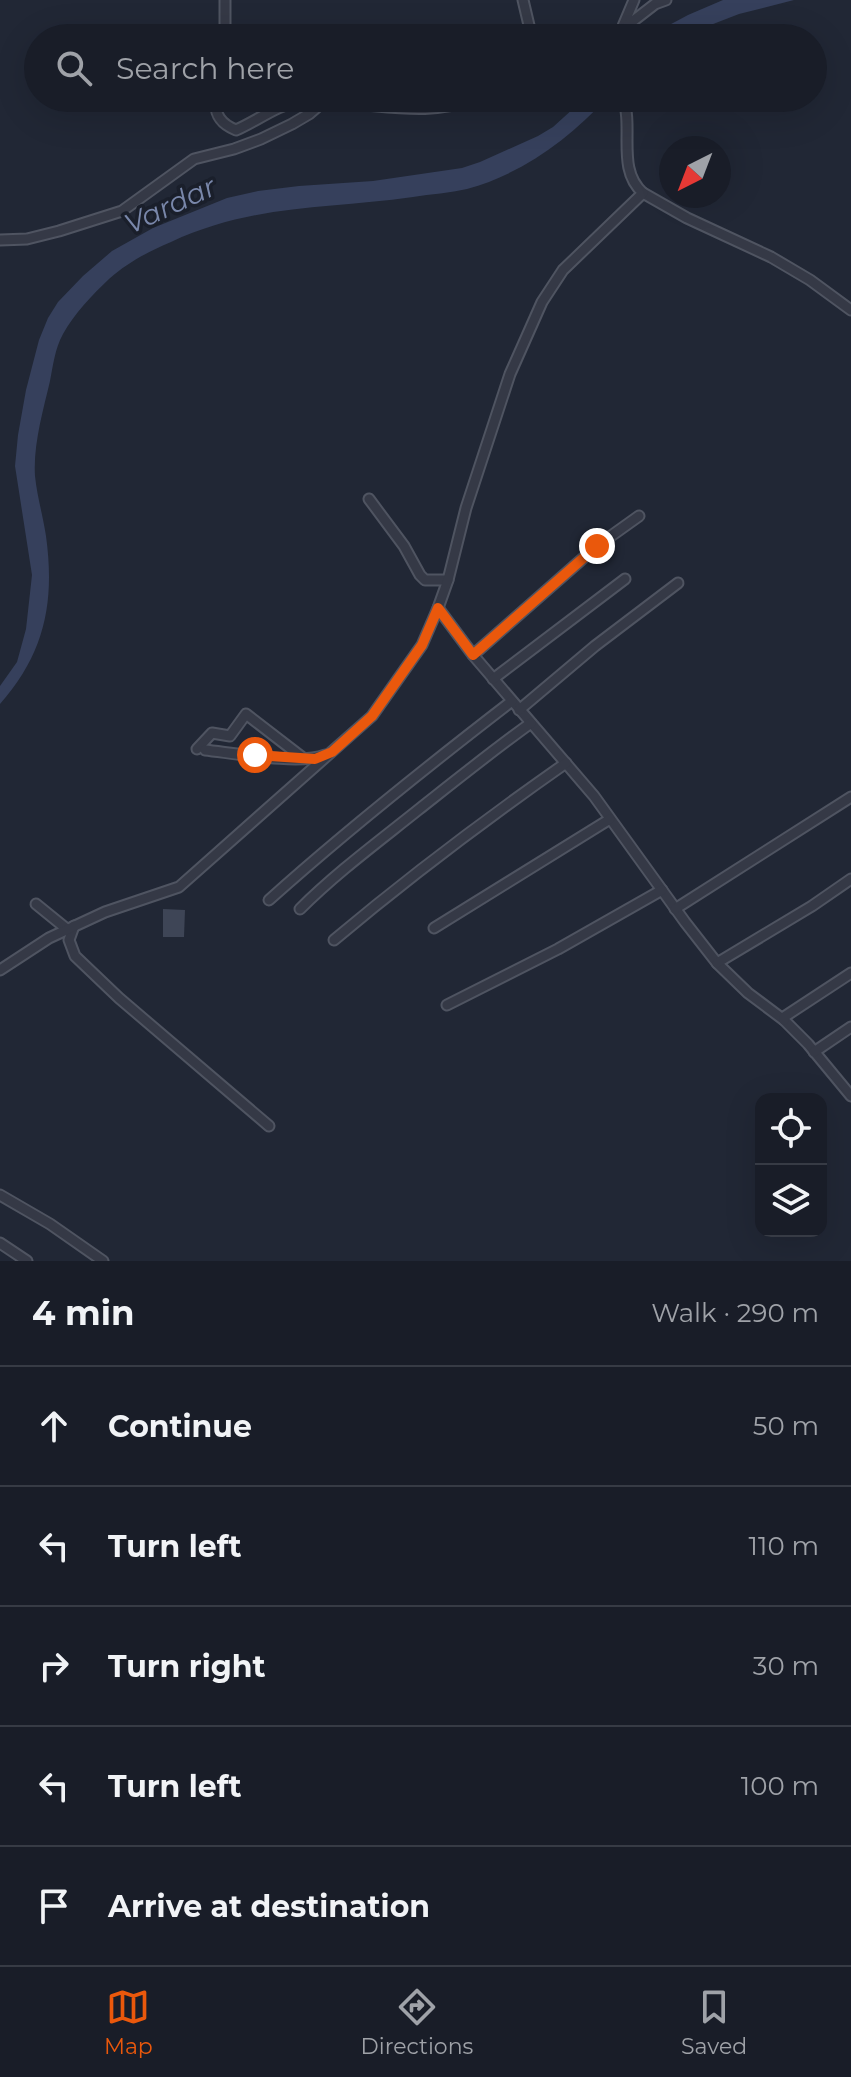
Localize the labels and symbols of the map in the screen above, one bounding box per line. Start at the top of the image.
north arrow [659,136,731,208]
water label: Vardar [119,169,222,241]
route end [579,528,615,564]
route start [237,737,273,773]

